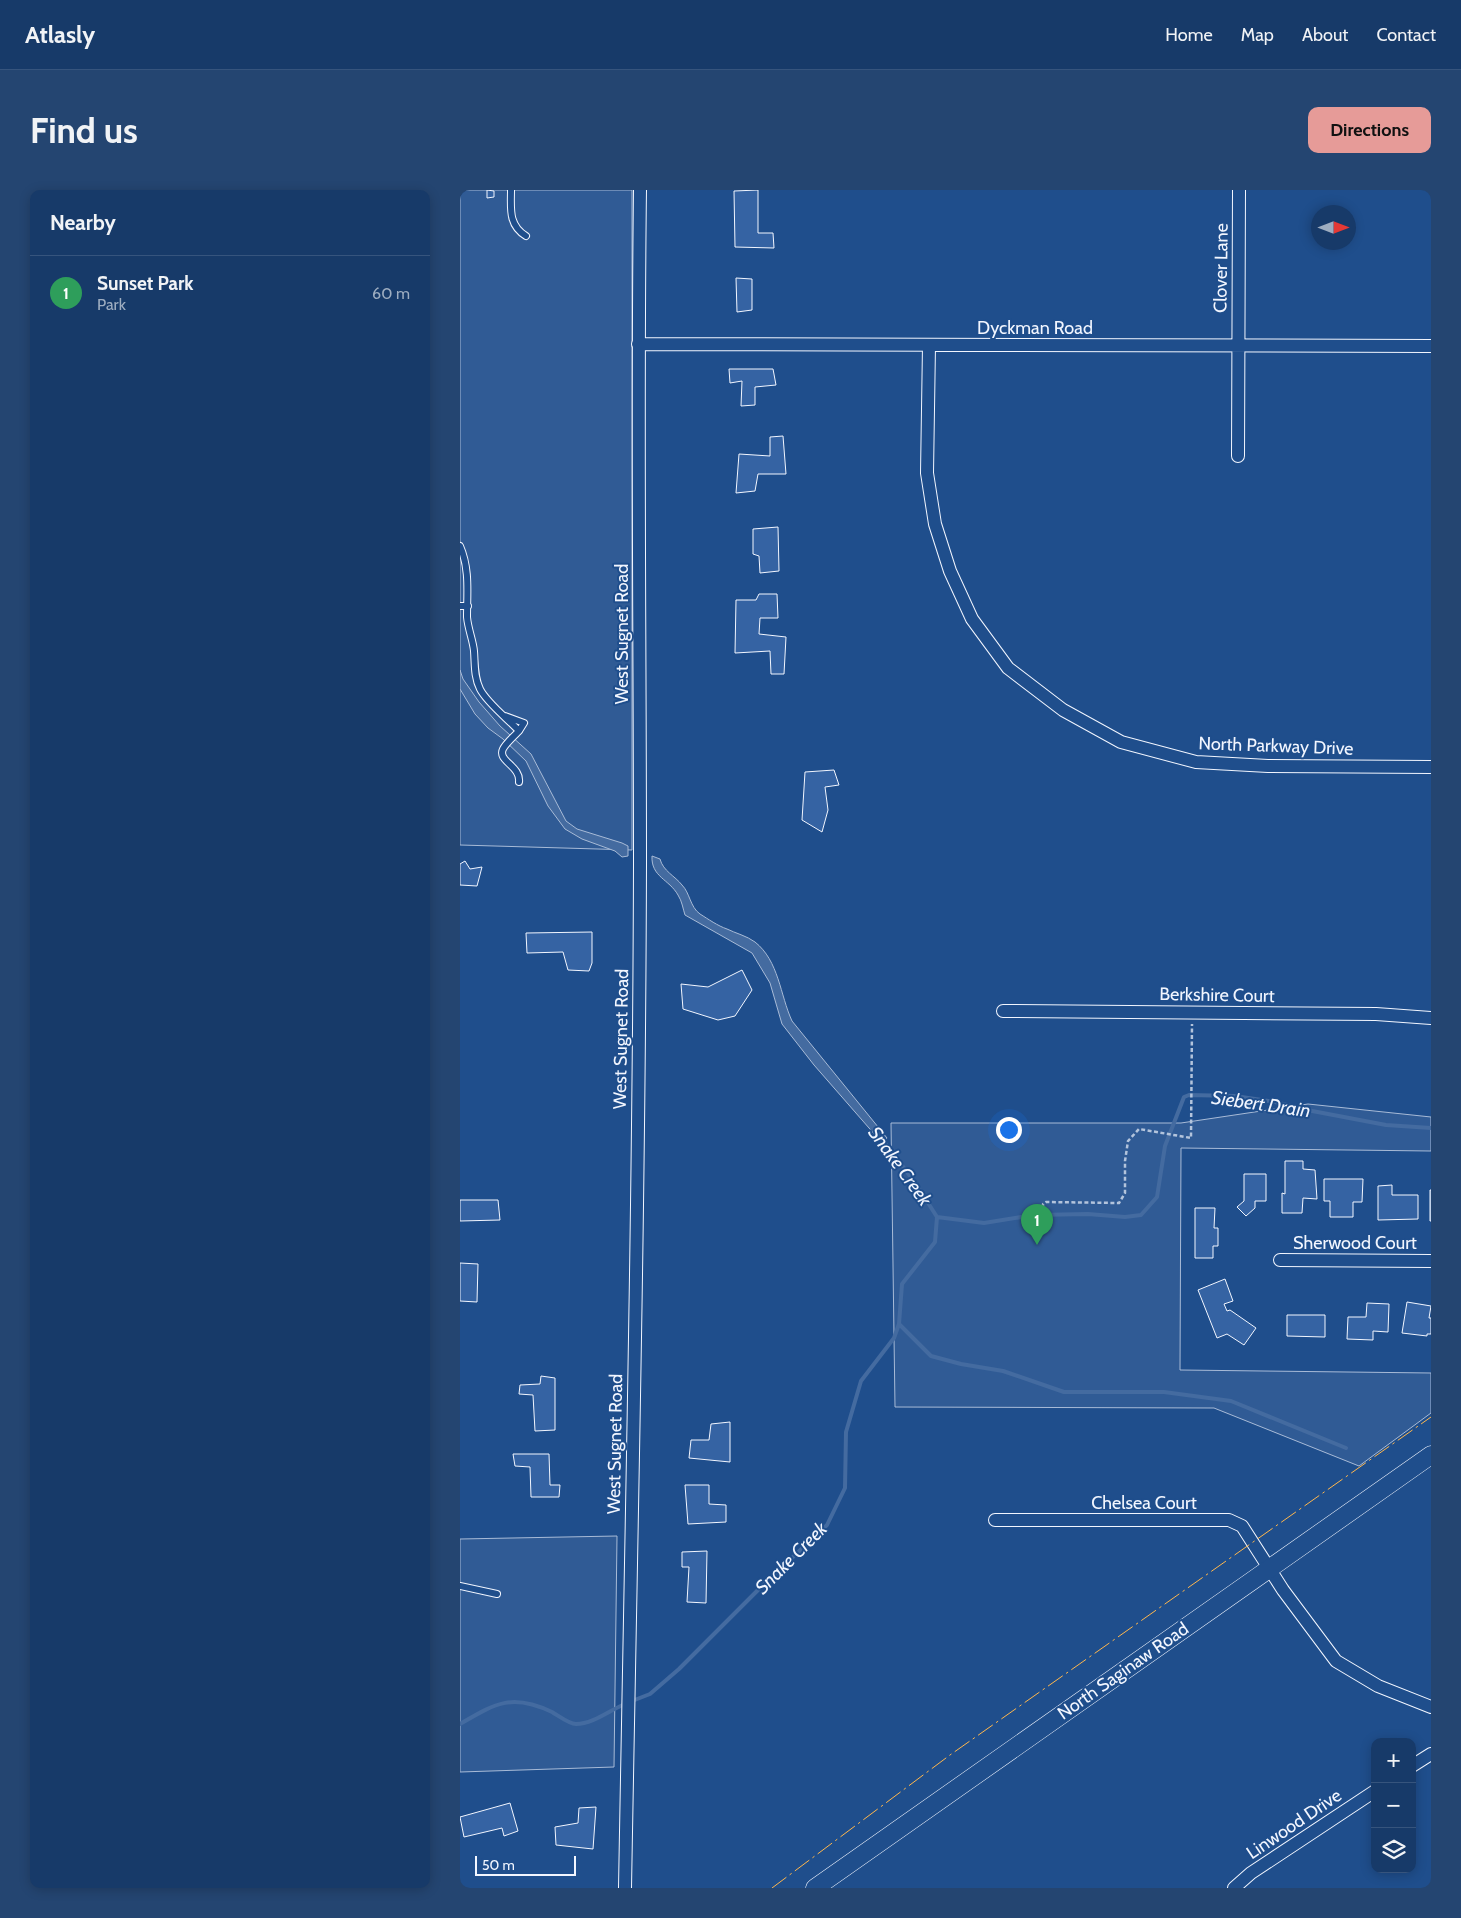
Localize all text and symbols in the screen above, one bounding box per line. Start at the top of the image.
text: Atlasly [25,20,95,49]
text: Home [1165,24,1213,46]
text: Map [1241,24,1274,46]
text: About [1302,24,1348,46]
text: Contact [1376,24,1436,46]
button: Directions [1308,107,1431,153]
text: Find us [30,109,138,152]
north arrow [1311,205,1356,250]
text: Nearby [50,210,116,235]
street label: Clover Lane [1209,223,1233,313]
text: Sunset Park [97,272,194,295]
text: 1 [63,284,69,303]
text: 60 m [372,284,410,303]
text: Park [97,295,126,314]
street label: Dyckman Road [977,317,1093,339]
street label: West Sugnet Road [611,564,633,704]
street label: North Parkway Drive [1198,732,1354,760]
street label: West Sugnet Road [609,969,633,1109]
street label: Berkshire Court [1159,983,1275,1007]
water label: Siebert Drain [1210,1086,1312,1122]
your location [996,1117,1022,1143]
water label: Snake Creek [864,1122,937,1211]
pin: 1 [1021,1204,1053,1245]
street label: Sherwood Court [1293,1232,1417,1254]
street label: West Sugnet Road [603,1374,627,1514]
street label: Chelsea Court [1091,1492,1197,1514]
water label: Snake Creek [750,1517,832,1599]
street label: North Saginaw Road [1053,1618,1193,1724]
map controls [1371,1738,1416,1873]
button: + [1371,1738,1416,1783]
button: − [1371,1783,1416,1828]
street label: Linwood Drive [1242,1784,1346,1864]
button: layers [1371,1828,1416,1873]
scale bar [475,1853,576,1876]
text: 50 m [482,1856,515,1874]

